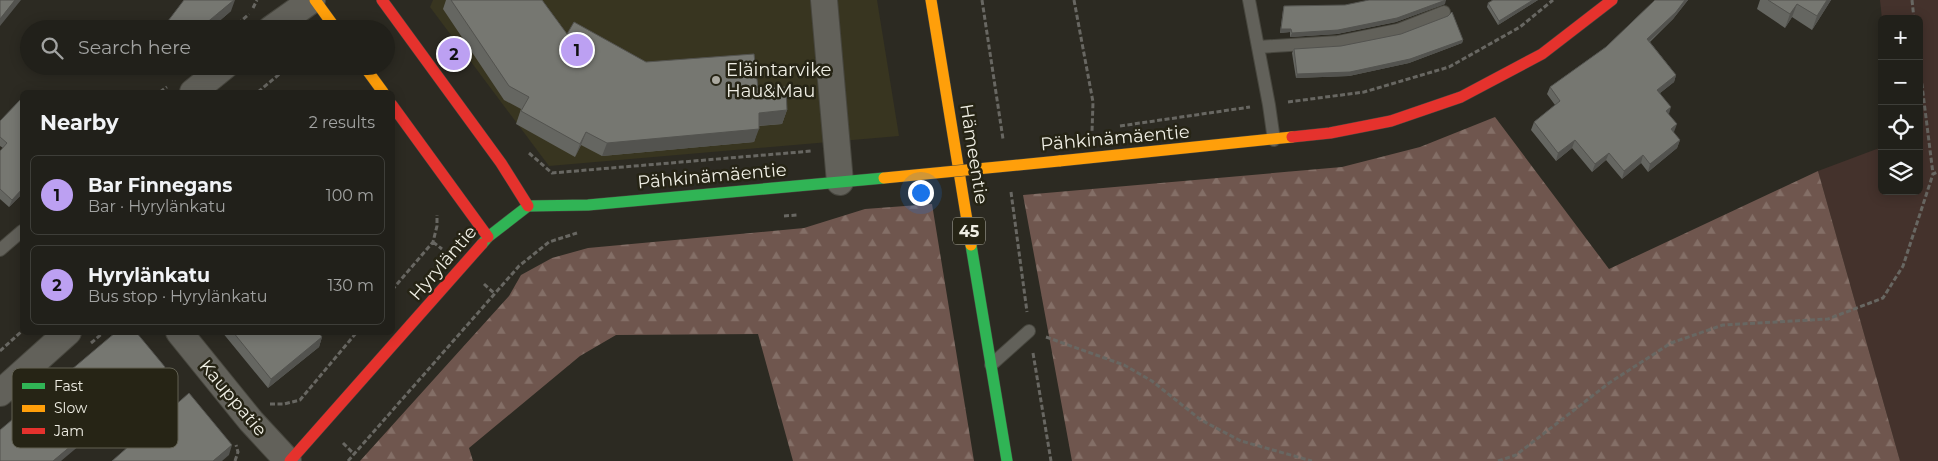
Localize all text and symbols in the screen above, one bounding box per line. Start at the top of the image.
map controls [1878,15,1923,195]
button: + [1878,15,1923,60]
search box [20,20,395,75]
pin: 1 [561,31,593,69]
icon: search [38,34,66,62]
pin: 2 [438,35,470,73]
text: Search here [78,36,191,59]
place label: Eläintarvike Hau&Mau [726,59,832,102]
button: − [1878,60,1923,105]
marker: Eläintarvike Hau&Mau [710,74,722,86]
street label: Hämeentie [955,102,993,206]
button: locate [1878,105,1923,150]
text: Nearby [40,110,119,135]
text: 2 results [309,113,375,132]
street label: Pähkinämäentie [1040,121,1191,155]
button: layers [1878,150,1923,195]
street label: Pähkinämäentie [637,159,788,193]
text: Bar Finnegans [88,174,232,197]
your location [908,180,934,206]
text: 1 [54,186,60,205]
text: 100 m [326,186,374,205]
text: Bar · Hyrylänkatu [88,197,226,216]
road number: 45 [953,218,985,245]
street label: Hyryläntie [405,221,482,305]
text: Hyrylänkatu [88,264,210,287]
text: 2 [52,276,62,295]
text: 130 m [327,276,374,295]
text: Bus stop · Hyrylänkatu [88,287,267,306]
street label: Kauppatie [195,355,271,441]
legend [12,368,178,448]
text: Fast [54,377,84,395]
text: Slow [54,399,88,417]
text: Jam [53,422,84,440]

